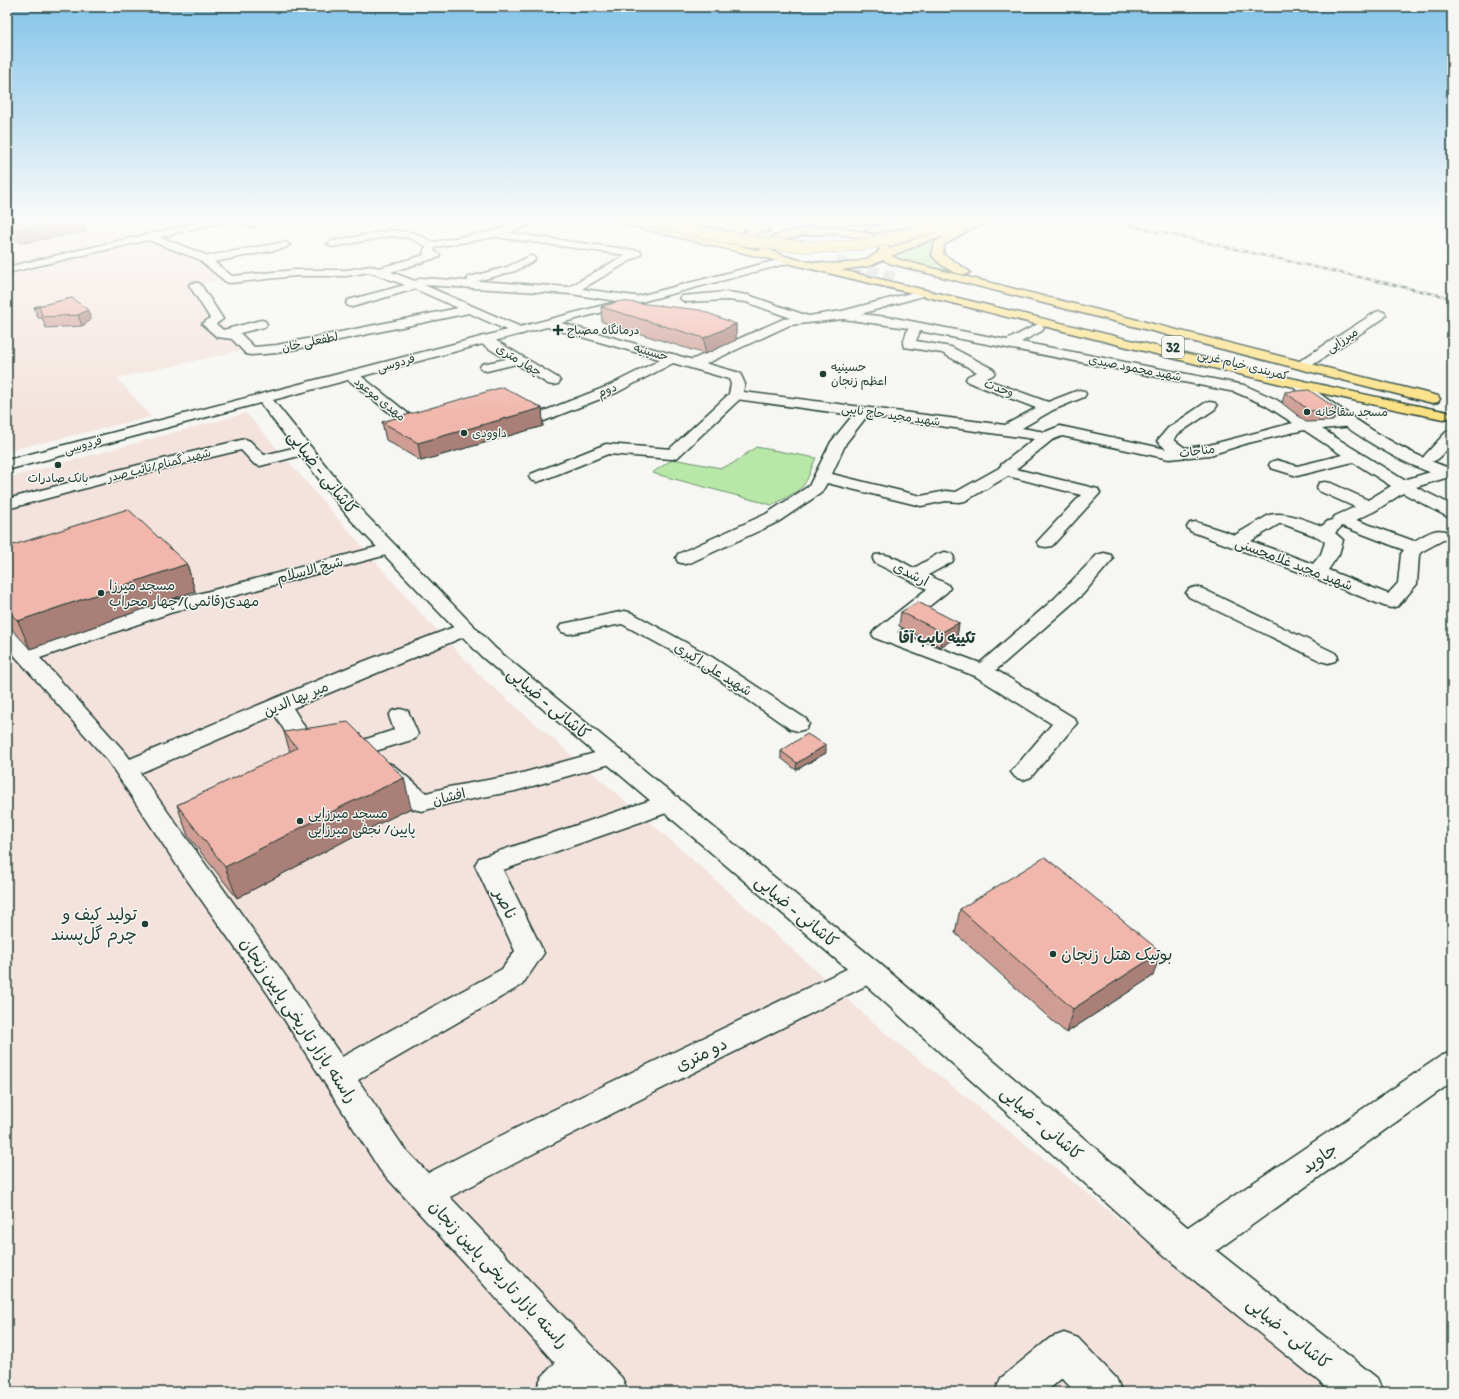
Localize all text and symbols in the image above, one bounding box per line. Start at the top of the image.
place label: درمانگاه مصباح [567,323,640,339]
marker: درمانگاه مصباح [552,324,564,336]
street label: میرزایی [1324,325,1361,356]
street label: لطفعلی خان [280,329,340,356]
road number: 32 [1162,336,1184,358]
street label: حسینیه [632,340,670,364]
street label: چهار متری [494,341,544,379]
street label: کمربندی خیام غربی [1196,347,1290,385]
street label: فردوسی [375,351,417,376]
street label: شهید محمود صیدی [1087,352,1183,384]
place label: حسینیه اعظم زنجان [831,360,887,390]
marker: حسینیه اعظم زنجان [818,369,828,379]
street label: مهدی موعود [351,374,408,425]
street label: وحدت [982,376,1016,401]
street label: دوم [595,380,619,402]
street label: شهید مجید حاج نایبی [840,401,941,431]
place label: مسجد سقاخانه [1315,405,1388,420]
marker: مسجد سقاخانه [1302,407,1312,417]
street label: کاشانی - ضیایی [283,426,362,519]
place label: داوودی [472,426,507,441]
marker: داوودی [459,428,469,438]
street label: فردوسی [62,433,104,458]
street label: مناجات [1178,442,1216,461]
street label: شهید گمنام/نائب صدر [105,445,213,487]
marker: بانک صادرات [53,460,63,470]
place label: بانک صادرات [27,471,89,486]
street label: شهید مجید غلامحسنی [1233,534,1355,594]
street label: شیخ الاسلام [275,553,346,589]
street label: ارشدی [890,558,932,590]
place label: مسجد میرزا مهدی(قائمی)/چهار محراب [109,577,259,611]
marker: مسجد میرزا مهدی(قائمی)/چهار محراب [96,588,106,598]
district label: تکییه نایب آقا [899,629,976,647]
street label: شهید علی اکبری [671,638,755,700]
street label: کاشانی - ضیایی [503,663,594,744]
street label: میر بها الدین [261,678,331,720]
street label: افشان [431,785,467,809]
place label: مسجد میرزایی پایین/ نجفی میرزایی [308,805,416,839]
marker: مسجد میرزایی پایین/ نجفی میرزایی [295,816,305,826]
street label: کاشانی - ضیایی [751,871,842,952]
street label: ناصر [489,883,522,923]
place label: تولید کیف و چرم گل‌پسند [51,904,138,948]
marker: تولید کیف و چرم گل‌پسند [140,919,150,929]
street label: راسته بازار تاریخی پایین زنجان [235,934,362,1107]
place label: بوتیک هتل زنجان [1061,944,1172,965]
marker: بوتیک هتل زنجان [1048,949,1058,959]
street label: دو متری [672,1033,730,1075]
street label: کاشانی - ضیایی [996,1082,1087,1165]
street label: جاوید [1297,1139,1341,1177]
street label: راسته بازار تاریخی پایین زنجان [424,1196,573,1353]
street label: کاشانی - ضیایی [1242,1293,1335,1374]

